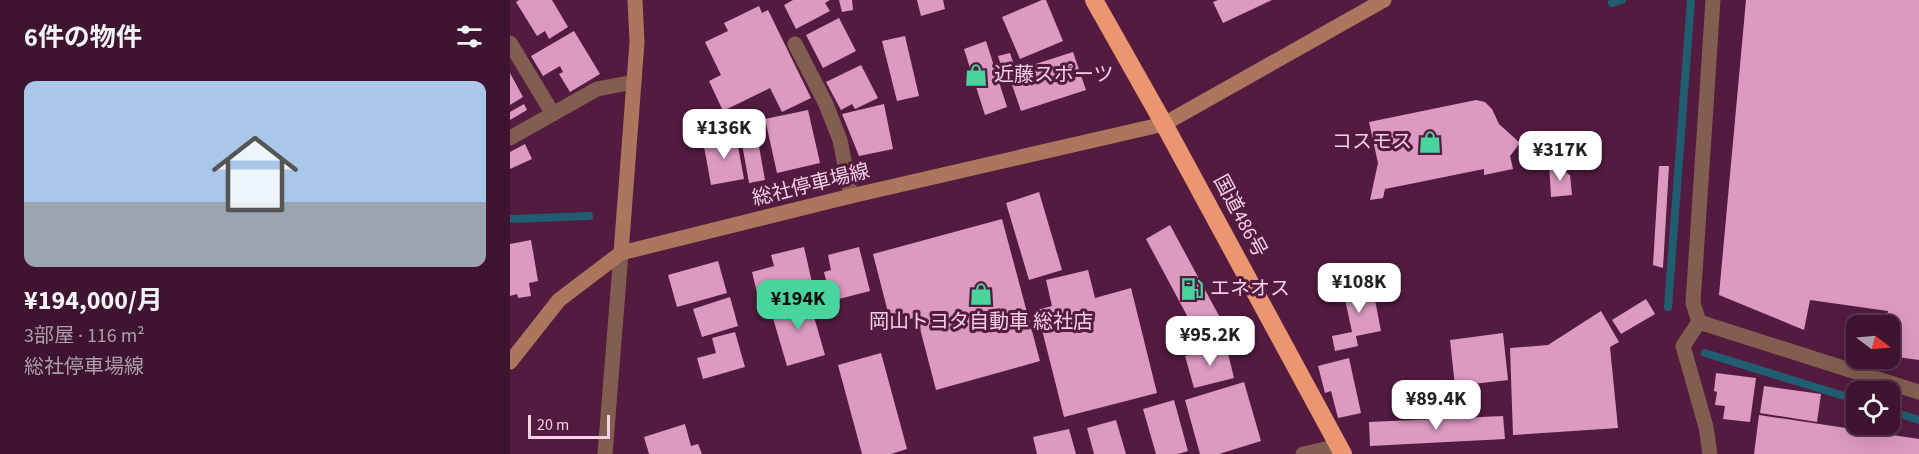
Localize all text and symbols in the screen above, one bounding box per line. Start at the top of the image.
text: 6件の物件 [24,19,142,56]
icon: filters [453,20,486,53]
place label: 近藤スポーツ [994,61,1114,89]
shop icon: 近藤スポーツ [963,62,989,88]
pin: ¥136K [682,109,766,160]
text: ¥136K [697,114,751,142]
icon: home [201,120,309,228]
place label: コスモス [1332,128,1412,156]
shop icon: コスモス [1417,129,1443,155]
pin: ¥317K [1518,131,1602,182]
text: ¥317K [1533,136,1587,164]
street label: 総社停車場線 [749,157,873,213]
street label: 国道486号 [1207,170,1273,262]
pin: ¥108K [1317,263,1401,314]
text: ¥108K [1332,268,1386,296]
place label: エネオス [1210,275,1290,303]
fuel station icon: エネオス [1179,276,1205,302]
pin: ¥194K [756,280,840,331]
shop icon: 岡山トヨタ自動車 総社店 [968,281,994,307]
text: ¥194,000/月 [24,282,163,319]
text: ¥194K [771,285,825,313]
place label: 岡山トヨタ自動車 総社店 [869,308,1093,336]
north arrow [1846,315,1900,369]
map controls [1846,315,1900,435]
pin: ¥95.2K [1161,316,1259,367]
text: ¥95.2K [1180,321,1240,349]
text: 3部屋 · 116 m² [24,322,145,350]
text: 総社停車場線 [24,353,144,381]
pin: ¥89.4K [1387,380,1485,431]
button: locate [1846,381,1900,435]
text: ¥89.4K [1406,385,1466,413]
scale bar [528,412,610,440]
text: 20 m [537,414,569,436]

